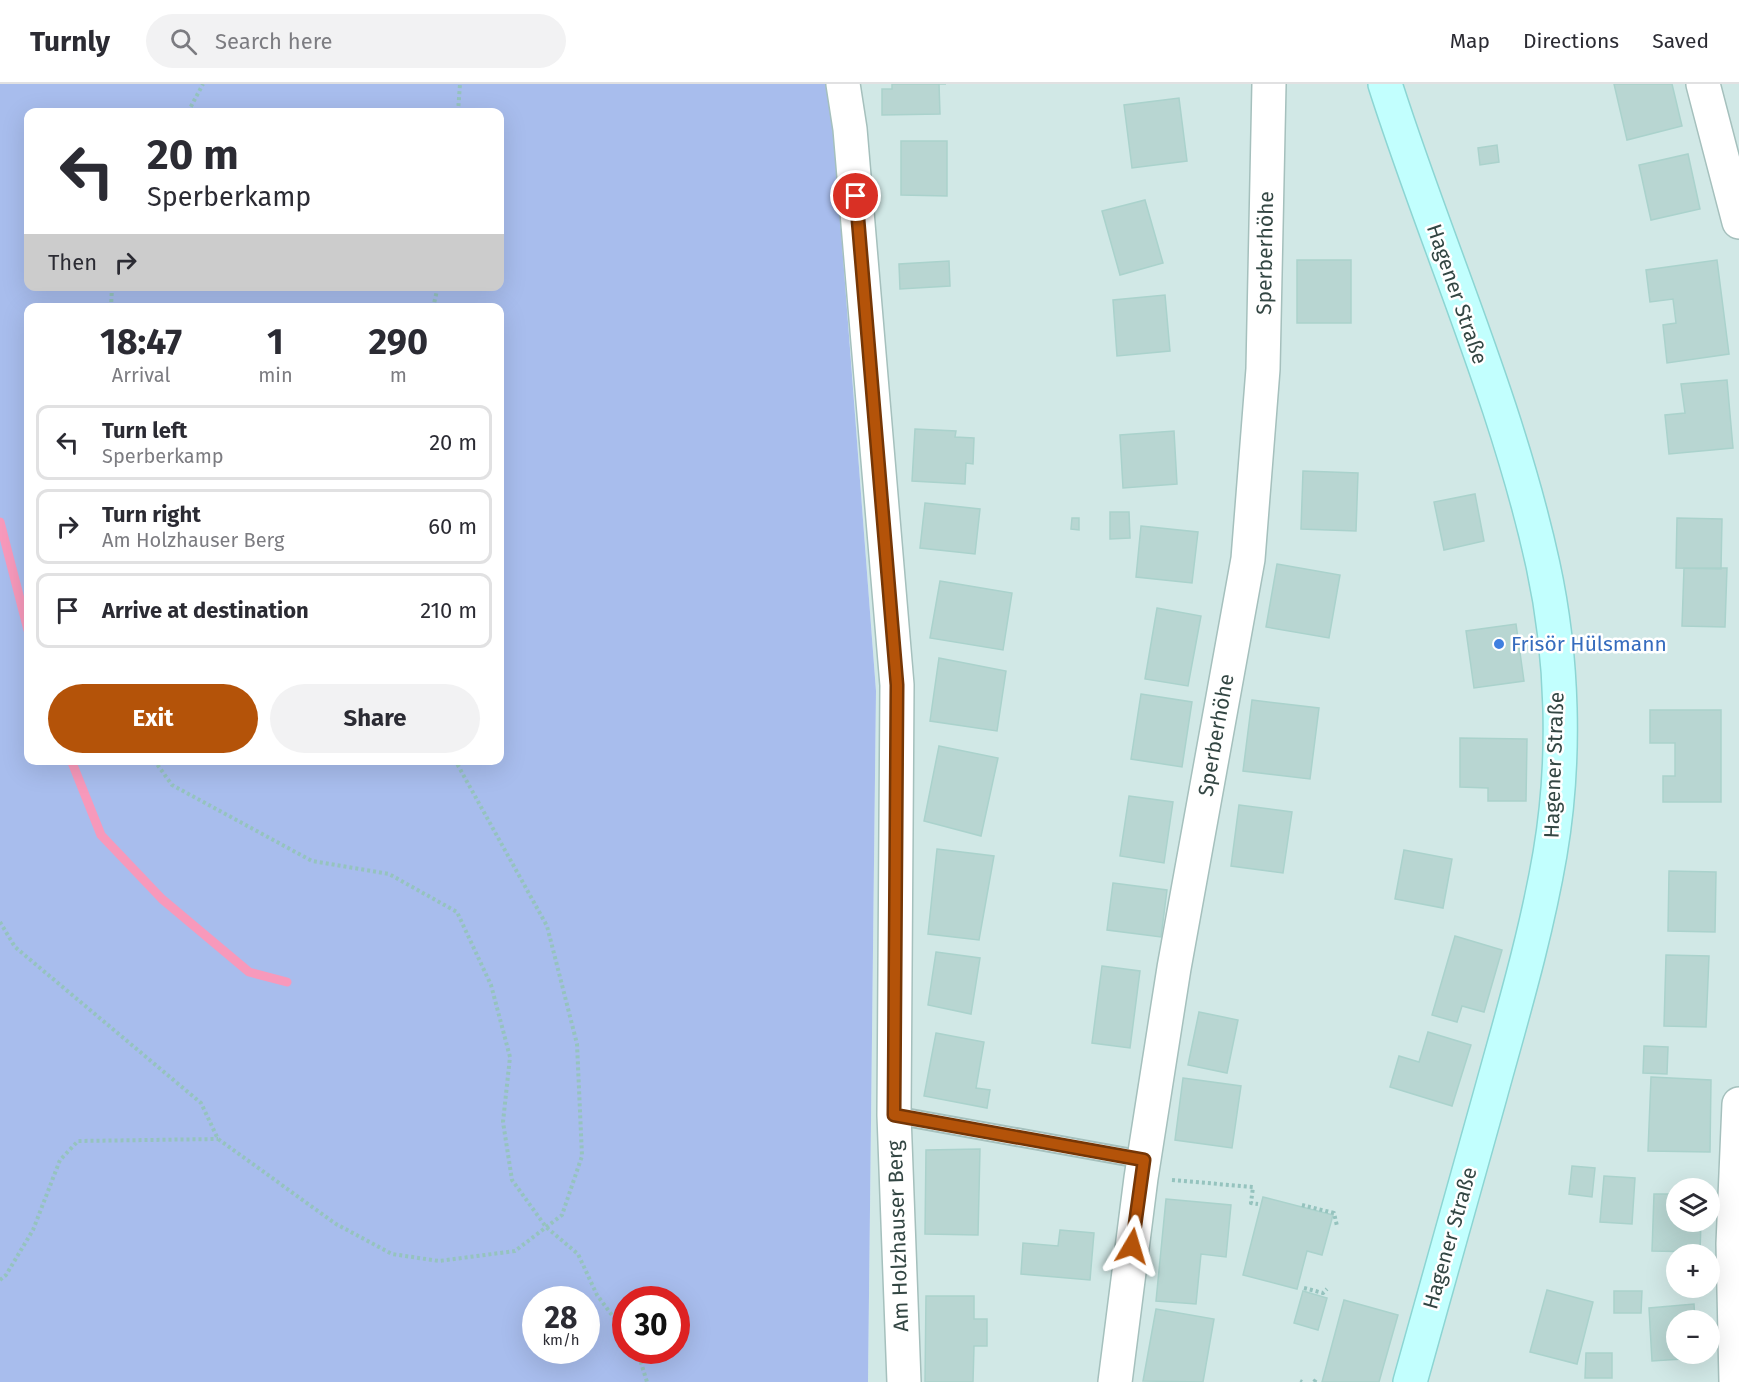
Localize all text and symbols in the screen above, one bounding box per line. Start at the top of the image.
search box [146,14,566,68]
text: Turnly [30,25,110,58]
icon: search [167,25,200,58]
text: Search here [215,28,332,55]
text: Map [1450,28,1490,54]
text: Directions [1523,28,1619,54]
text: Saved [1652,28,1709,54]
text: 20 m [147,130,239,180]
icon: left [48,132,126,210]
pin [830,170,881,221]
icon: arrive [839,179,872,212]
text: Sperberkamp [147,181,311,213]
street label: Sperberhöhe [1251,191,1279,315]
street label: Hagener Straße [1421,220,1493,368]
icon: right [109,246,142,279]
text: Then [48,249,97,276]
text: 18:47 [100,320,182,364]
text: 1 [267,320,284,364]
text: 290 [369,320,428,364]
text: Arrival [112,363,170,387]
text: min [258,363,293,387]
text: m [390,363,407,387]
text: Turn left [102,417,187,444]
icon: left [51,426,84,459]
text: 20 m [429,429,477,456]
text: Sperberkamp [102,444,224,468]
text: Turn right [102,501,201,528]
icon: right [51,510,84,543]
text: 60 m [428,513,477,540]
text: Am Holzhauser Berg [102,528,284,552]
icon: arrive [51,594,84,627]
text: Arrive at destination [102,597,309,624]
text: 210 m [420,597,477,624]
place label: Frisör Hülsmann [1511,631,1667,657]
marker: Frisör Hülsmann [1492,637,1506,651]
street label: Sperberhöhe [1192,672,1240,798]
button: Exit [48,684,258,753]
button: Share [270,684,480,753]
street label: Hagener Straße [1538,691,1570,839]
street label: Am Holzhauser Berg [882,1140,914,1332]
street label: Hagener Straße [1417,1164,1483,1312]
map controls [1666,1178,1720,1364]
button: layers [1666,1178,1720,1232]
position arrow [1100,1214,1164,1278]
button: + [1666,1244,1720,1298]
speed limit sign: 30 [612,1286,690,1364]
text: 28 [545,1300,577,1336]
button: − [1666,1310,1720,1364]
text: km/h [542,1331,580,1349]

